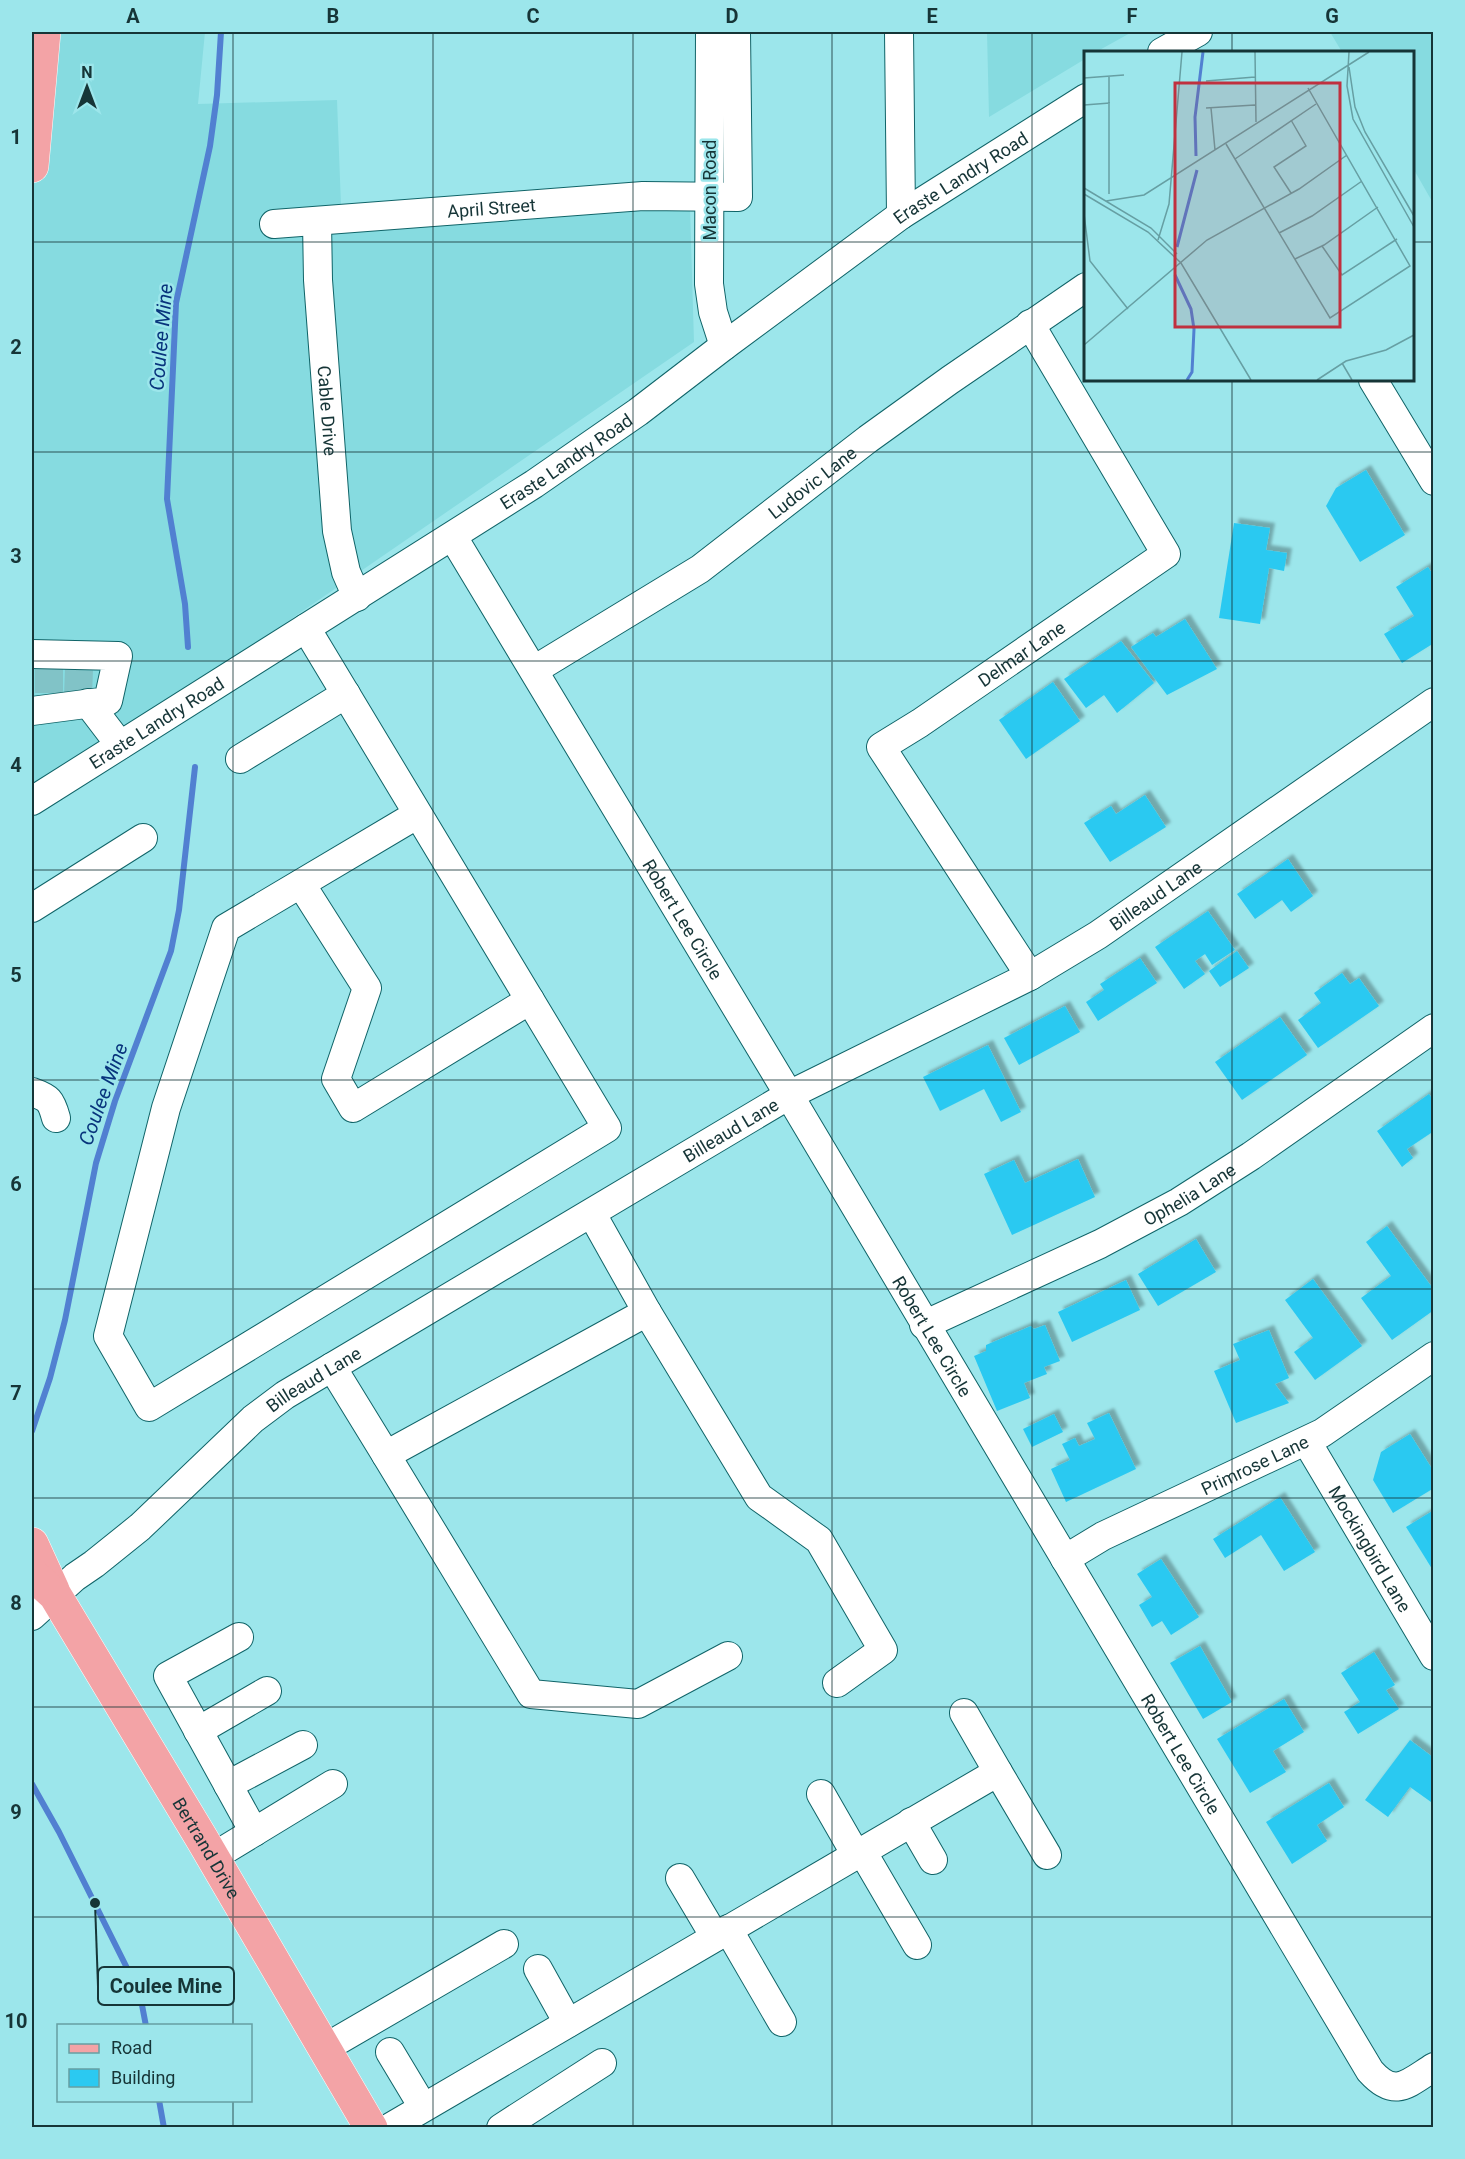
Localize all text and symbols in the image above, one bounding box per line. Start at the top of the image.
text: A [126,4,140,28]
text: B [327,4,339,28]
text: C [526,4,540,28]
text: D [726,4,739,28]
text: E [926,4,938,28]
text: F [1127,4,1138,28]
text: G [1325,4,1339,28]
inset map [1084,51,1414,381]
north arrow [57,57,117,117]
text: N [81,63,93,82]
text: 1 [10,125,22,149]
street label: Eraste Landry Road [889,127,1032,228]
street label: Macon Road [699,140,720,240]
street label: April Street [446,194,537,221]
water label: Coulee Mine [144,283,178,391]
text: 2 [10,335,22,359]
street label: Cable Drive [314,365,342,457]
street label: Eraste Landry Road [496,409,636,513]
street label: Ludovic Lane [764,442,860,523]
text: 3 [10,544,22,568]
street label: Delmar Lane [974,616,1069,691]
street label: Eraste Landry Road [85,672,228,773]
text: 4 [10,753,22,777]
street label: Robert Lee Circle [639,855,727,983]
street label: Billeaud Lane [1105,856,1205,934]
text: 5 [10,963,22,987]
water label: Coulee Mine [73,1040,133,1148]
street label: Billeaud Lane [679,1093,782,1166]
street label: Ophelia Lane [1139,1158,1239,1230]
text: 6 [10,1172,22,1196]
street label: Robert Lee Circle [889,1272,977,1400]
street label: Billeaud Lane [262,1342,364,1416]
text: 7 [10,1381,22,1405]
street label: Primrose Lane [1198,1430,1312,1499]
street label: Mockingbird Lane [1325,1482,1416,1616]
text: 8 [10,1591,22,1615]
street label: Robert Lee Circle [1137,1690,1225,1818]
street label: Bertrand Drive [169,1793,245,1902]
text: 9 [10,1800,22,1824]
callout: Coulee Mine [98,1967,234,2005]
text: Coulee Mine [110,1974,222,1998]
text: 10 [5,2009,27,2033]
legend [57,2024,252,2102]
text: Road [111,2037,152,2058]
text: Building [111,2067,175,2088]

